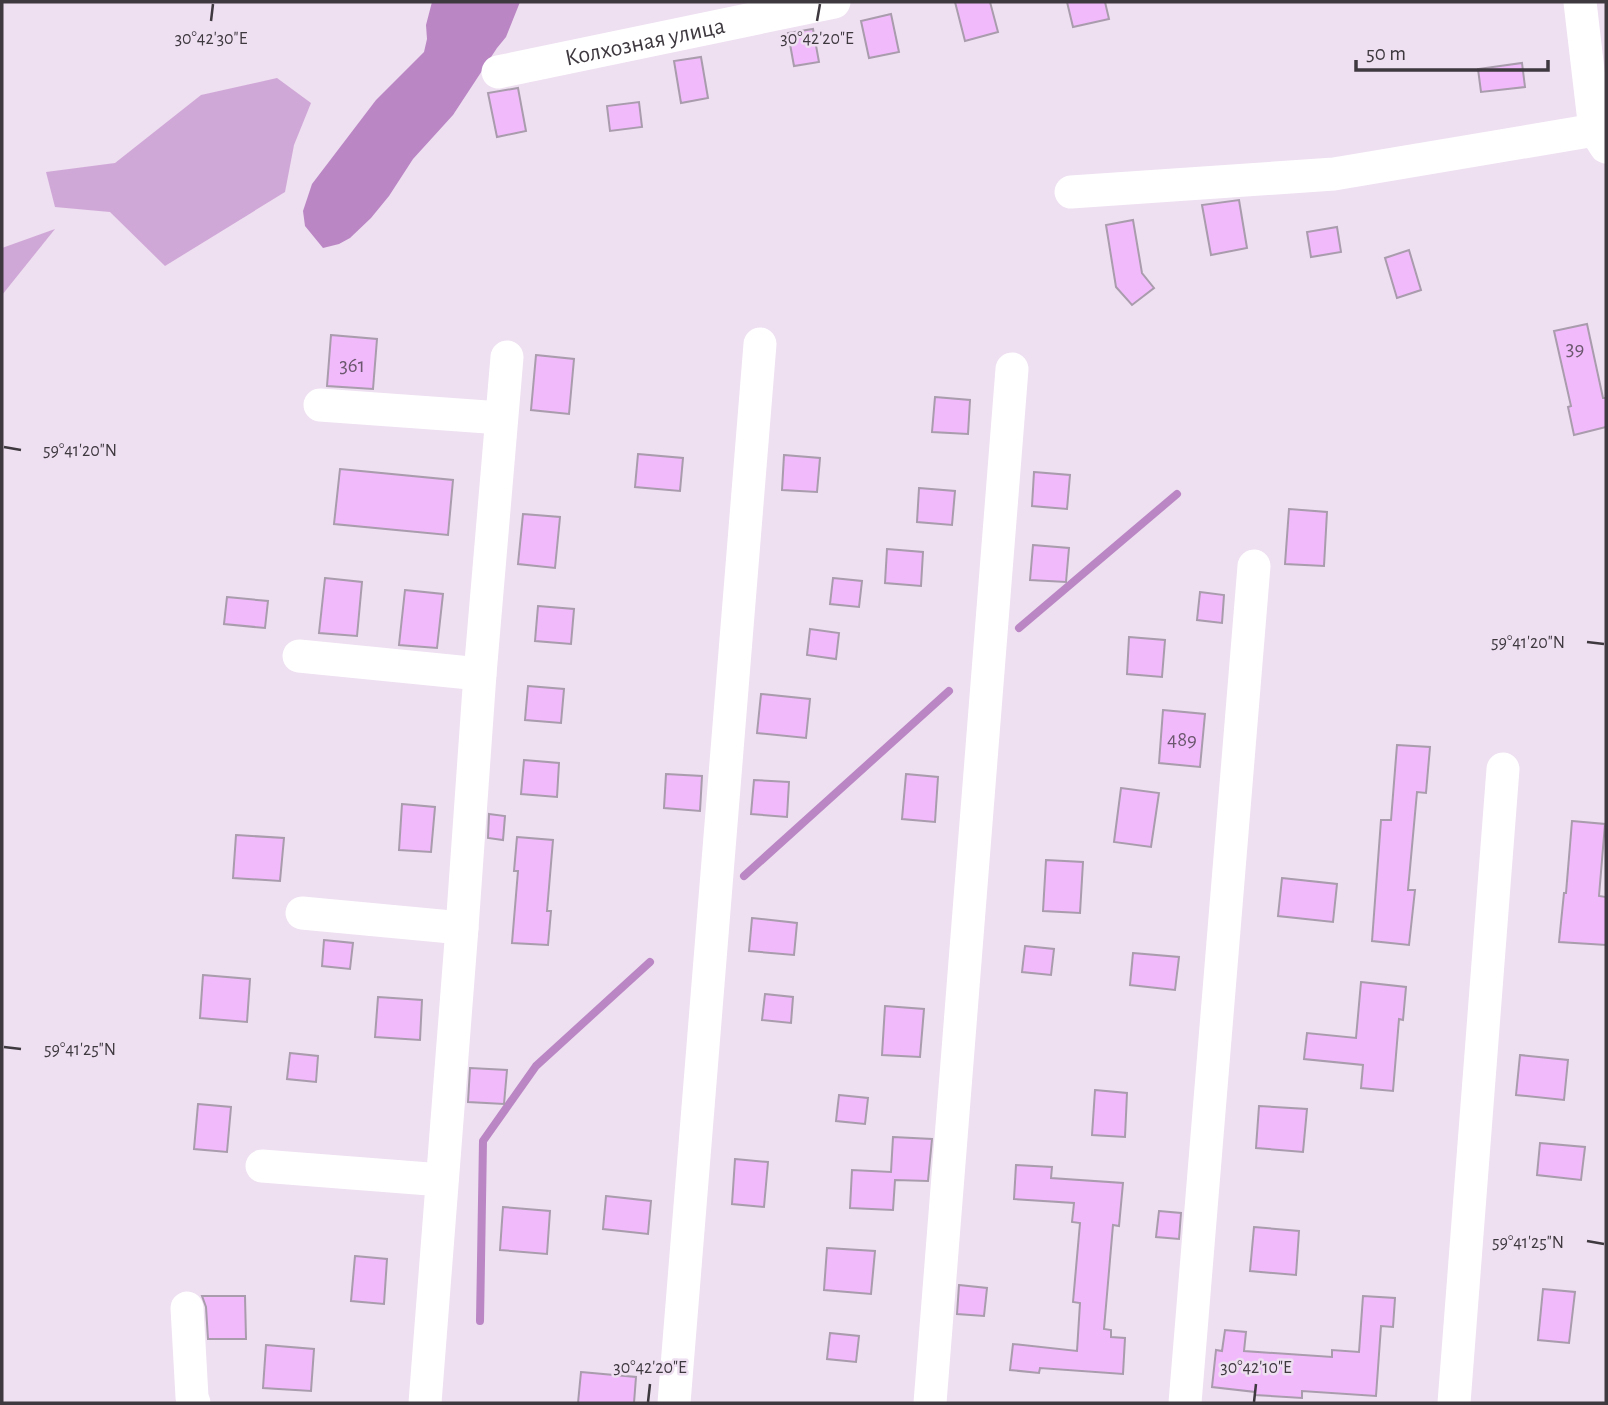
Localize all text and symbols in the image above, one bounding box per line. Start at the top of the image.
street label: Колхозная улица [563,14,727,71]
scale bar [1356,28,1548,72]
text: 30°42'30"E [175,30,248,48]
text: 30°42'20"E [780,30,854,48]
text: 50 m [1366,43,1406,64]
house number: 39 [1566,338,1584,359]
house number: 361 [339,355,365,376]
text: 59°41'20"N [43,442,117,460]
text: 59°41'20"N [1491,634,1565,652]
house number: 489 [1167,729,1197,750]
text: 59°41'25"N [44,1041,116,1059]
text: 59°41'25"N [1492,1234,1564,1252]
text: 30°42'20"E [613,1359,687,1377]
text: 30°42'10"E [1220,1359,1292,1377]

